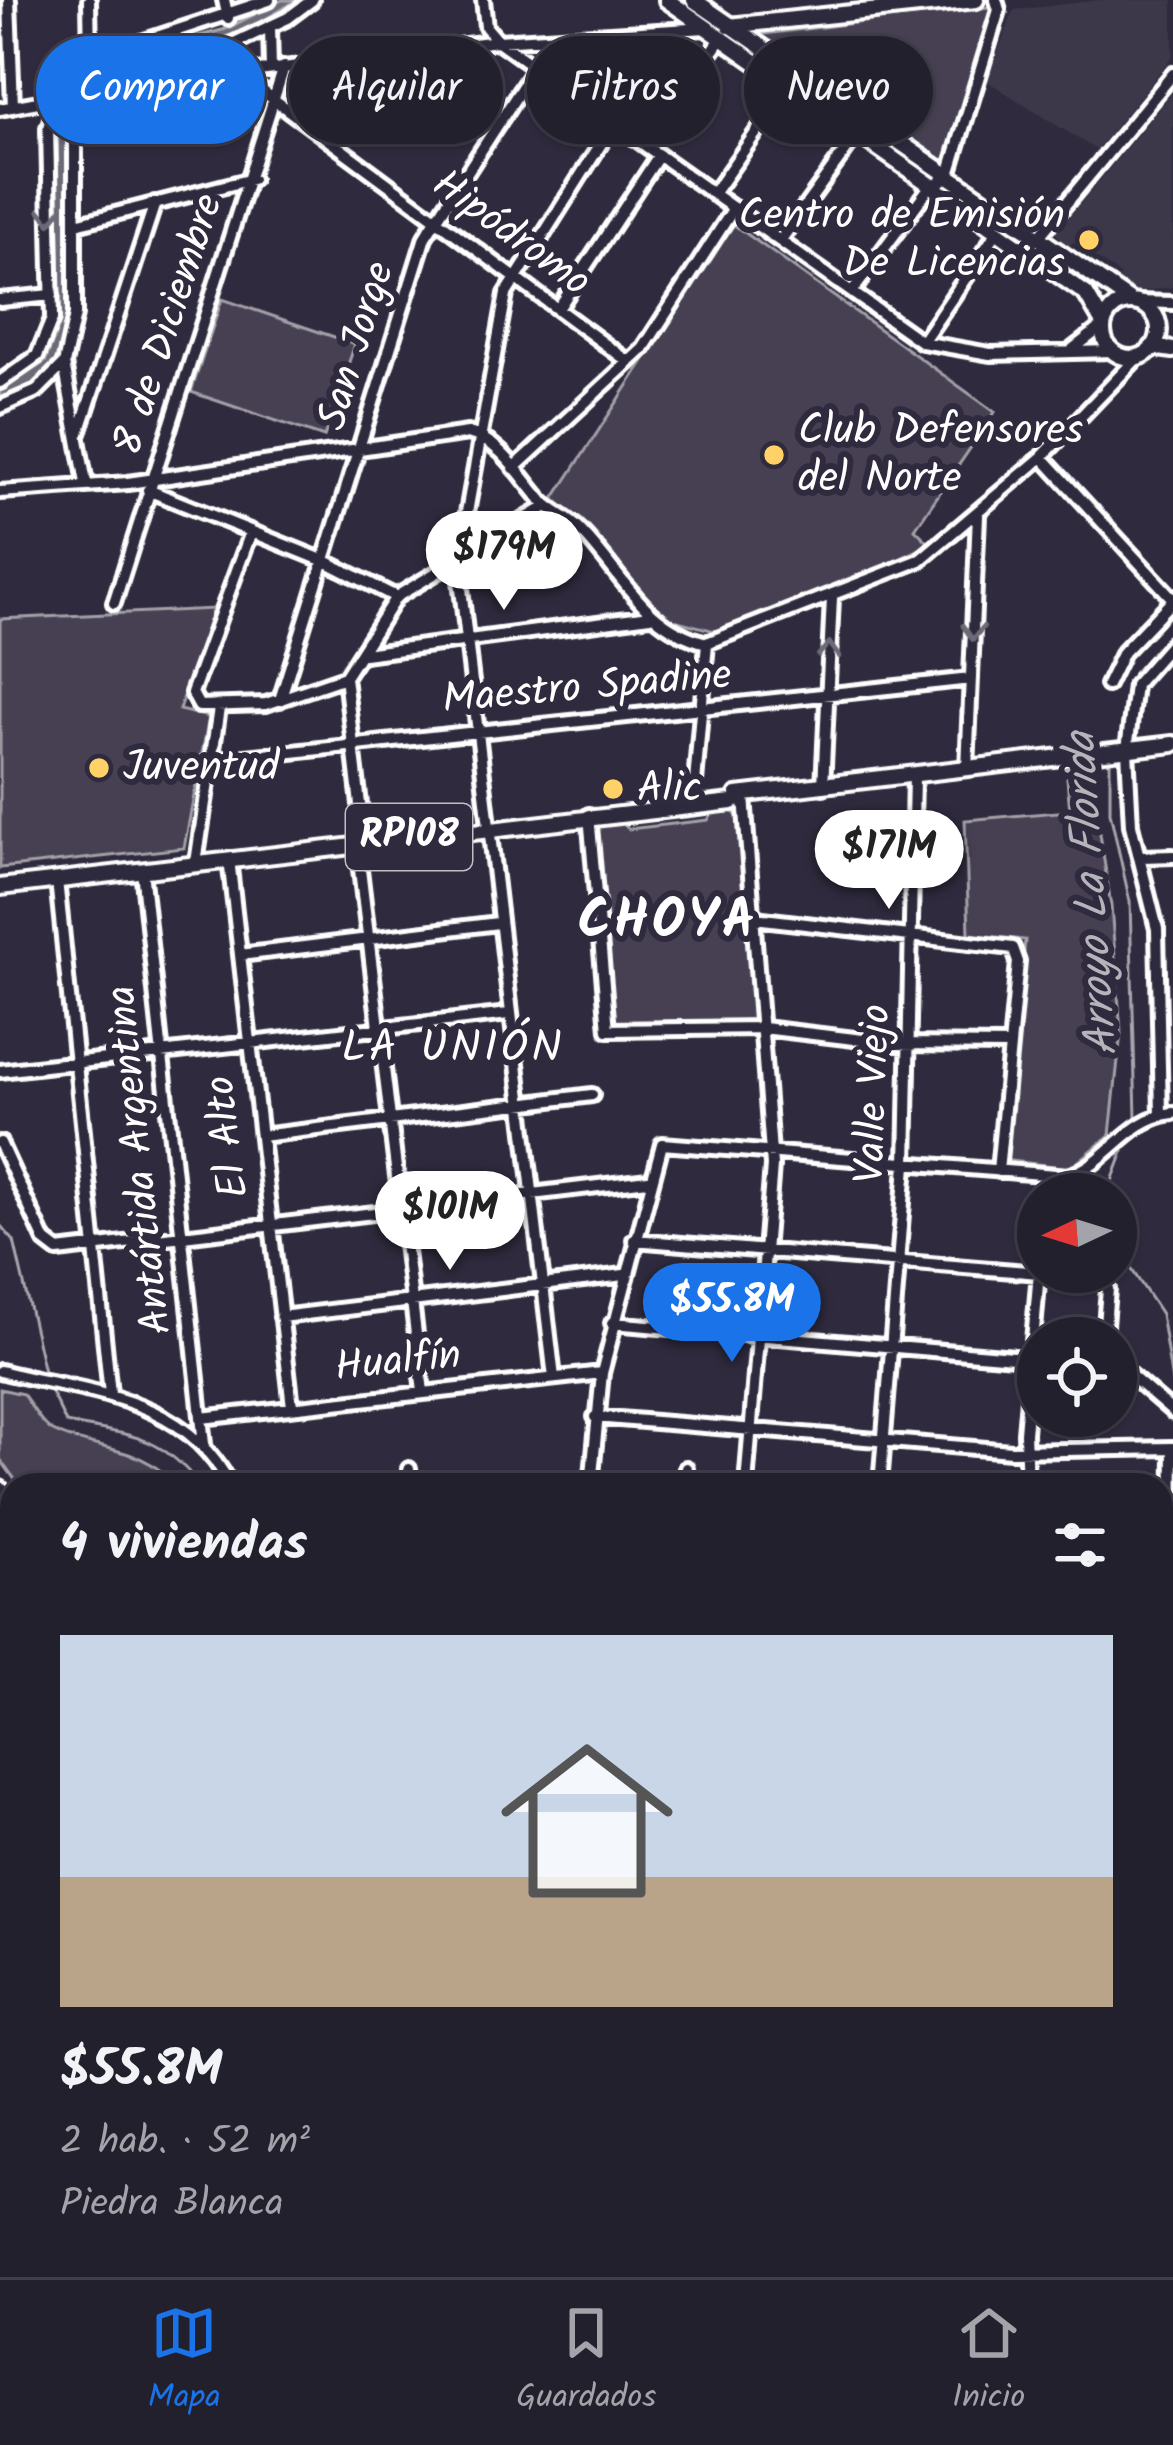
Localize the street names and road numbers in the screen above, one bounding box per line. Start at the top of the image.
street label: Hipódromo [417,153,605,315]
street label: 8 de Diciembre [95,185,243,465]
street label: San Jorge [300,254,414,438]
street label: Maestro Spadine [440,642,734,734]
road number: RP108 [346,804,472,870]
street label: Antártida Argentina [88,982,192,1338]
street label: Valle Viejo [837,1003,911,1185]
street label: El Alto [187,1072,269,1202]
street label: Hualfín [332,1322,464,1402]

